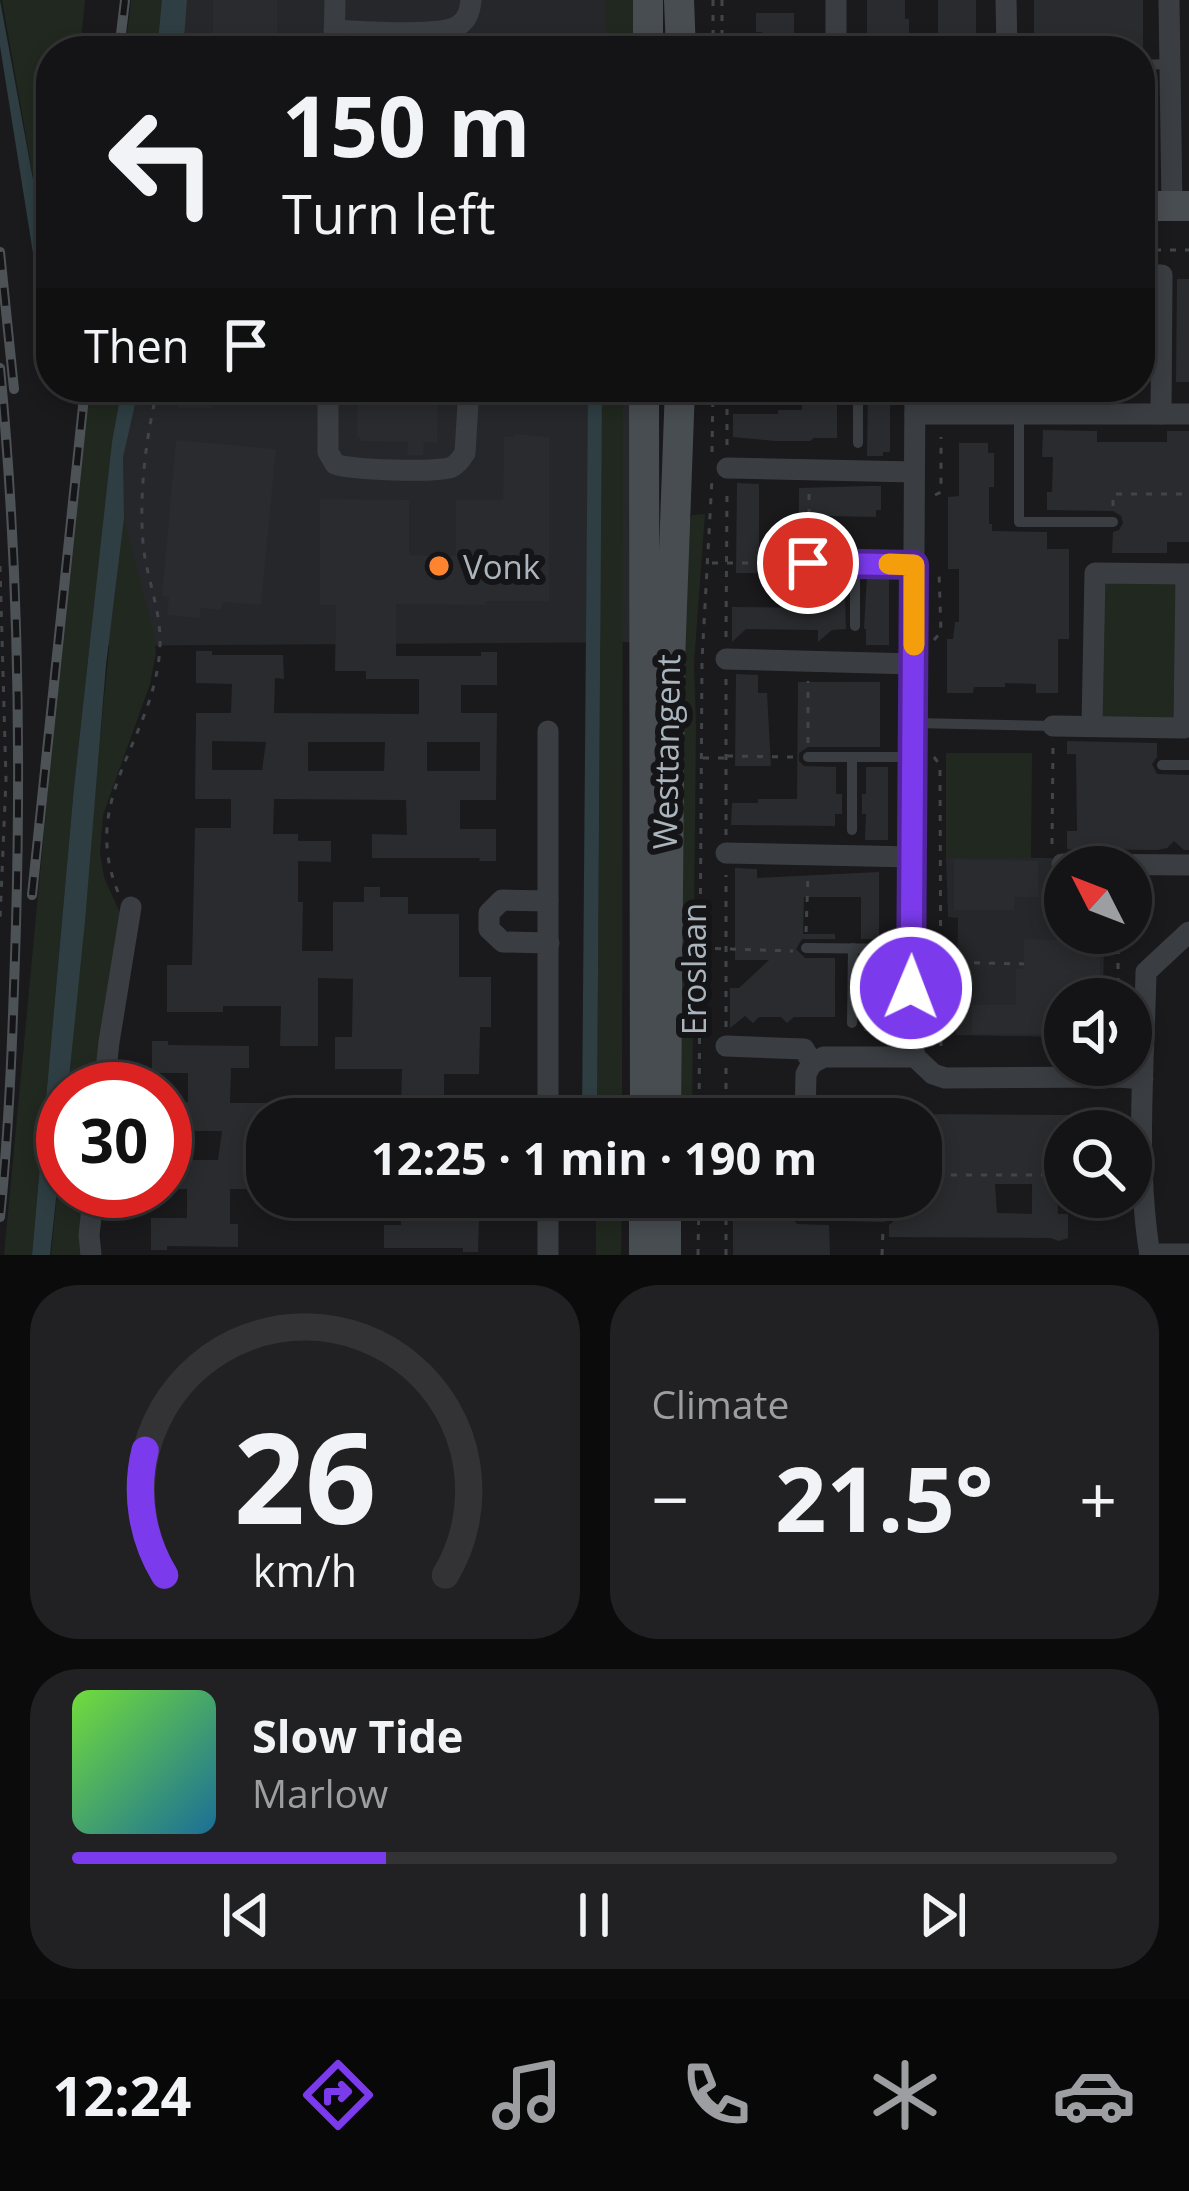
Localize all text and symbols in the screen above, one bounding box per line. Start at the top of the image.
text: 150 m [282,67,530,182]
icon: left [84,84,240,240]
text: Turn left [282,176,495,250]
icon: arrive [213,312,279,378]
text: Then [84,315,189,376]
pin [757,512,859,614]
icon: arrive [775,530,841,596]
place label: Vonk [463,544,541,589]
marker: Vonk [426,553,452,579]
street label: Westtangent [642,654,690,850]
north arrow [1044,846,1152,954]
map controls [1044,846,1152,1218]
street label: Eroslaan [671,903,716,1035]
position arrow [848,925,974,1051]
button: sound [1044,978,1152,1086]
speed limit sign: 30 [36,1062,192,1218]
button: search [1044,1110,1152,1218]
text: 12:25 · 1 min · 190 m [371,1127,817,1188]
text: Climate [652,1377,789,1430]
text: 26 [233,1391,376,1561]
text: 21.5° [775,1436,994,1558]
text: − [652,1453,689,1543]
text: + [1079,1453,1117,1543]
text: km/h [253,1541,357,1600]
text: Slow Tide [252,1705,463,1766]
text: Marlow [252,1766,388,1819]
icon: previous [213,1882,279,1948]
icon: pause [561,1882,627,1948]
icon: next [910,1882,976,1948]
icon: directions [296,2053,380,2137]
icon: music [485,2053,569,2137]
icon: phone [674,2053,758,2137]
icon: climate [863,2053,947,2137]
icon: car [1052,2053,1136,2137]
text: 12:24 [53,2058,191,2132]

